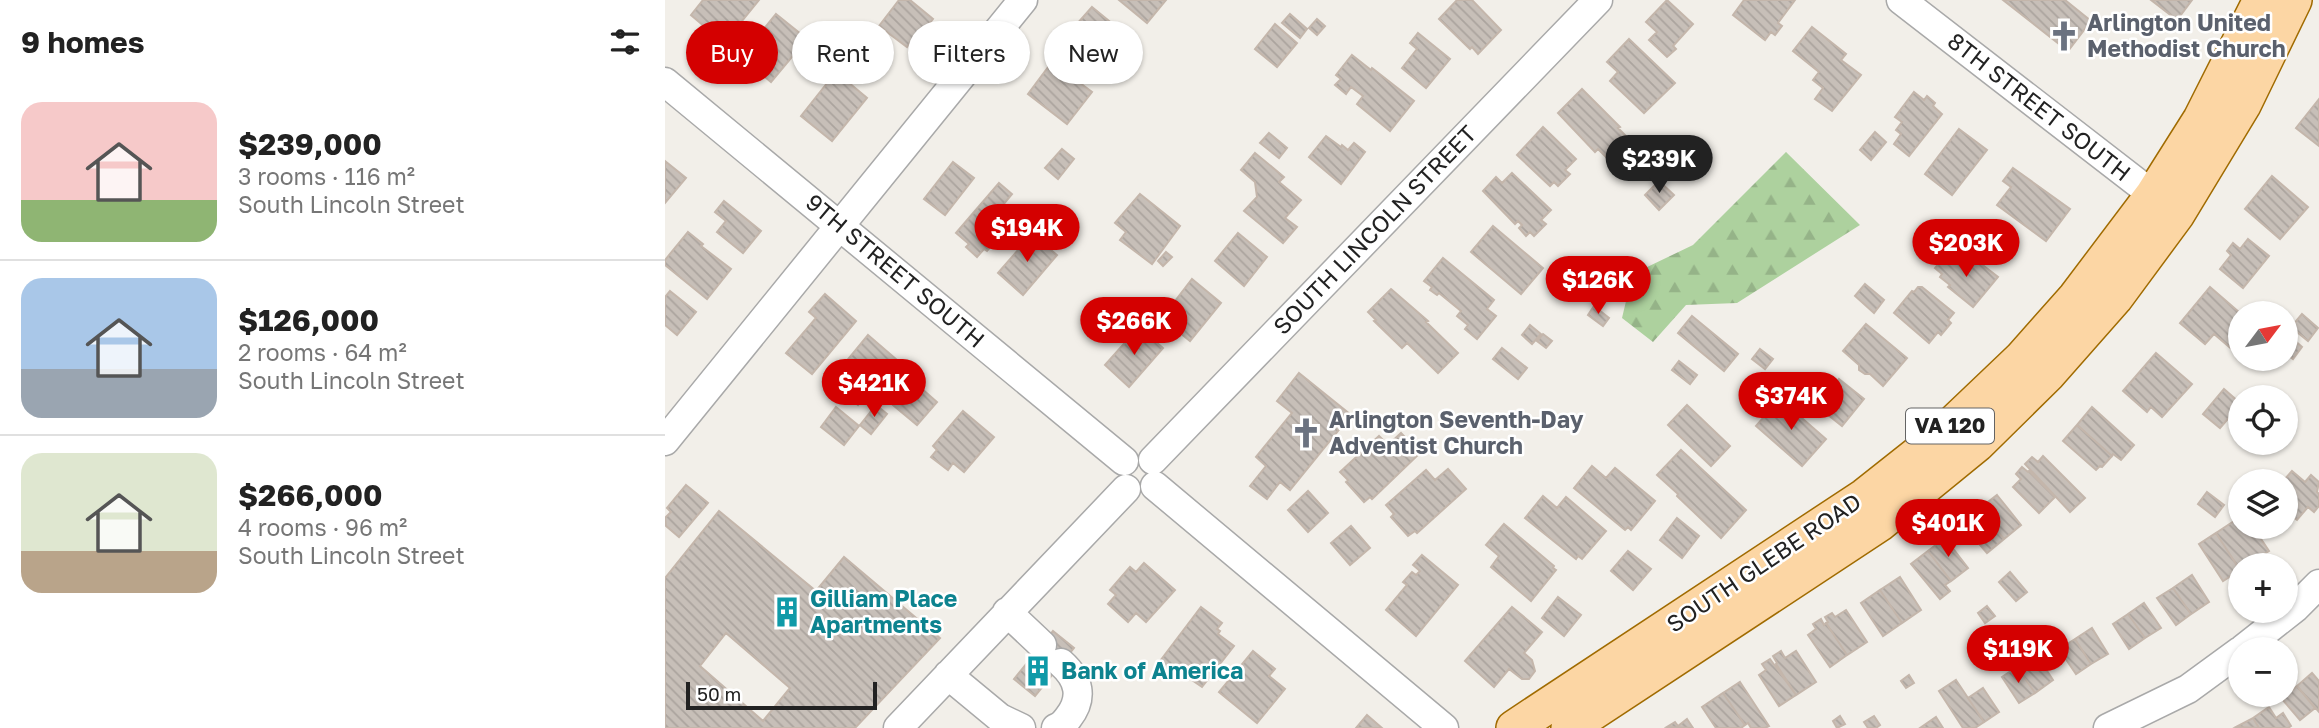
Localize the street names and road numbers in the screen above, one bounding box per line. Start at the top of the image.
street label: 8TH STREET SOUTH [1943,26,2137,186]
street label: SOUTH LINCOLN STREET [1267,119,1482,340]
street label: 9TH STREET SOUTH [801,187,991,353]
road number: VA 120 [1906,408,1994,444]
street label: SOUTH GLEBE ROAD [1661,487,1866,638]

